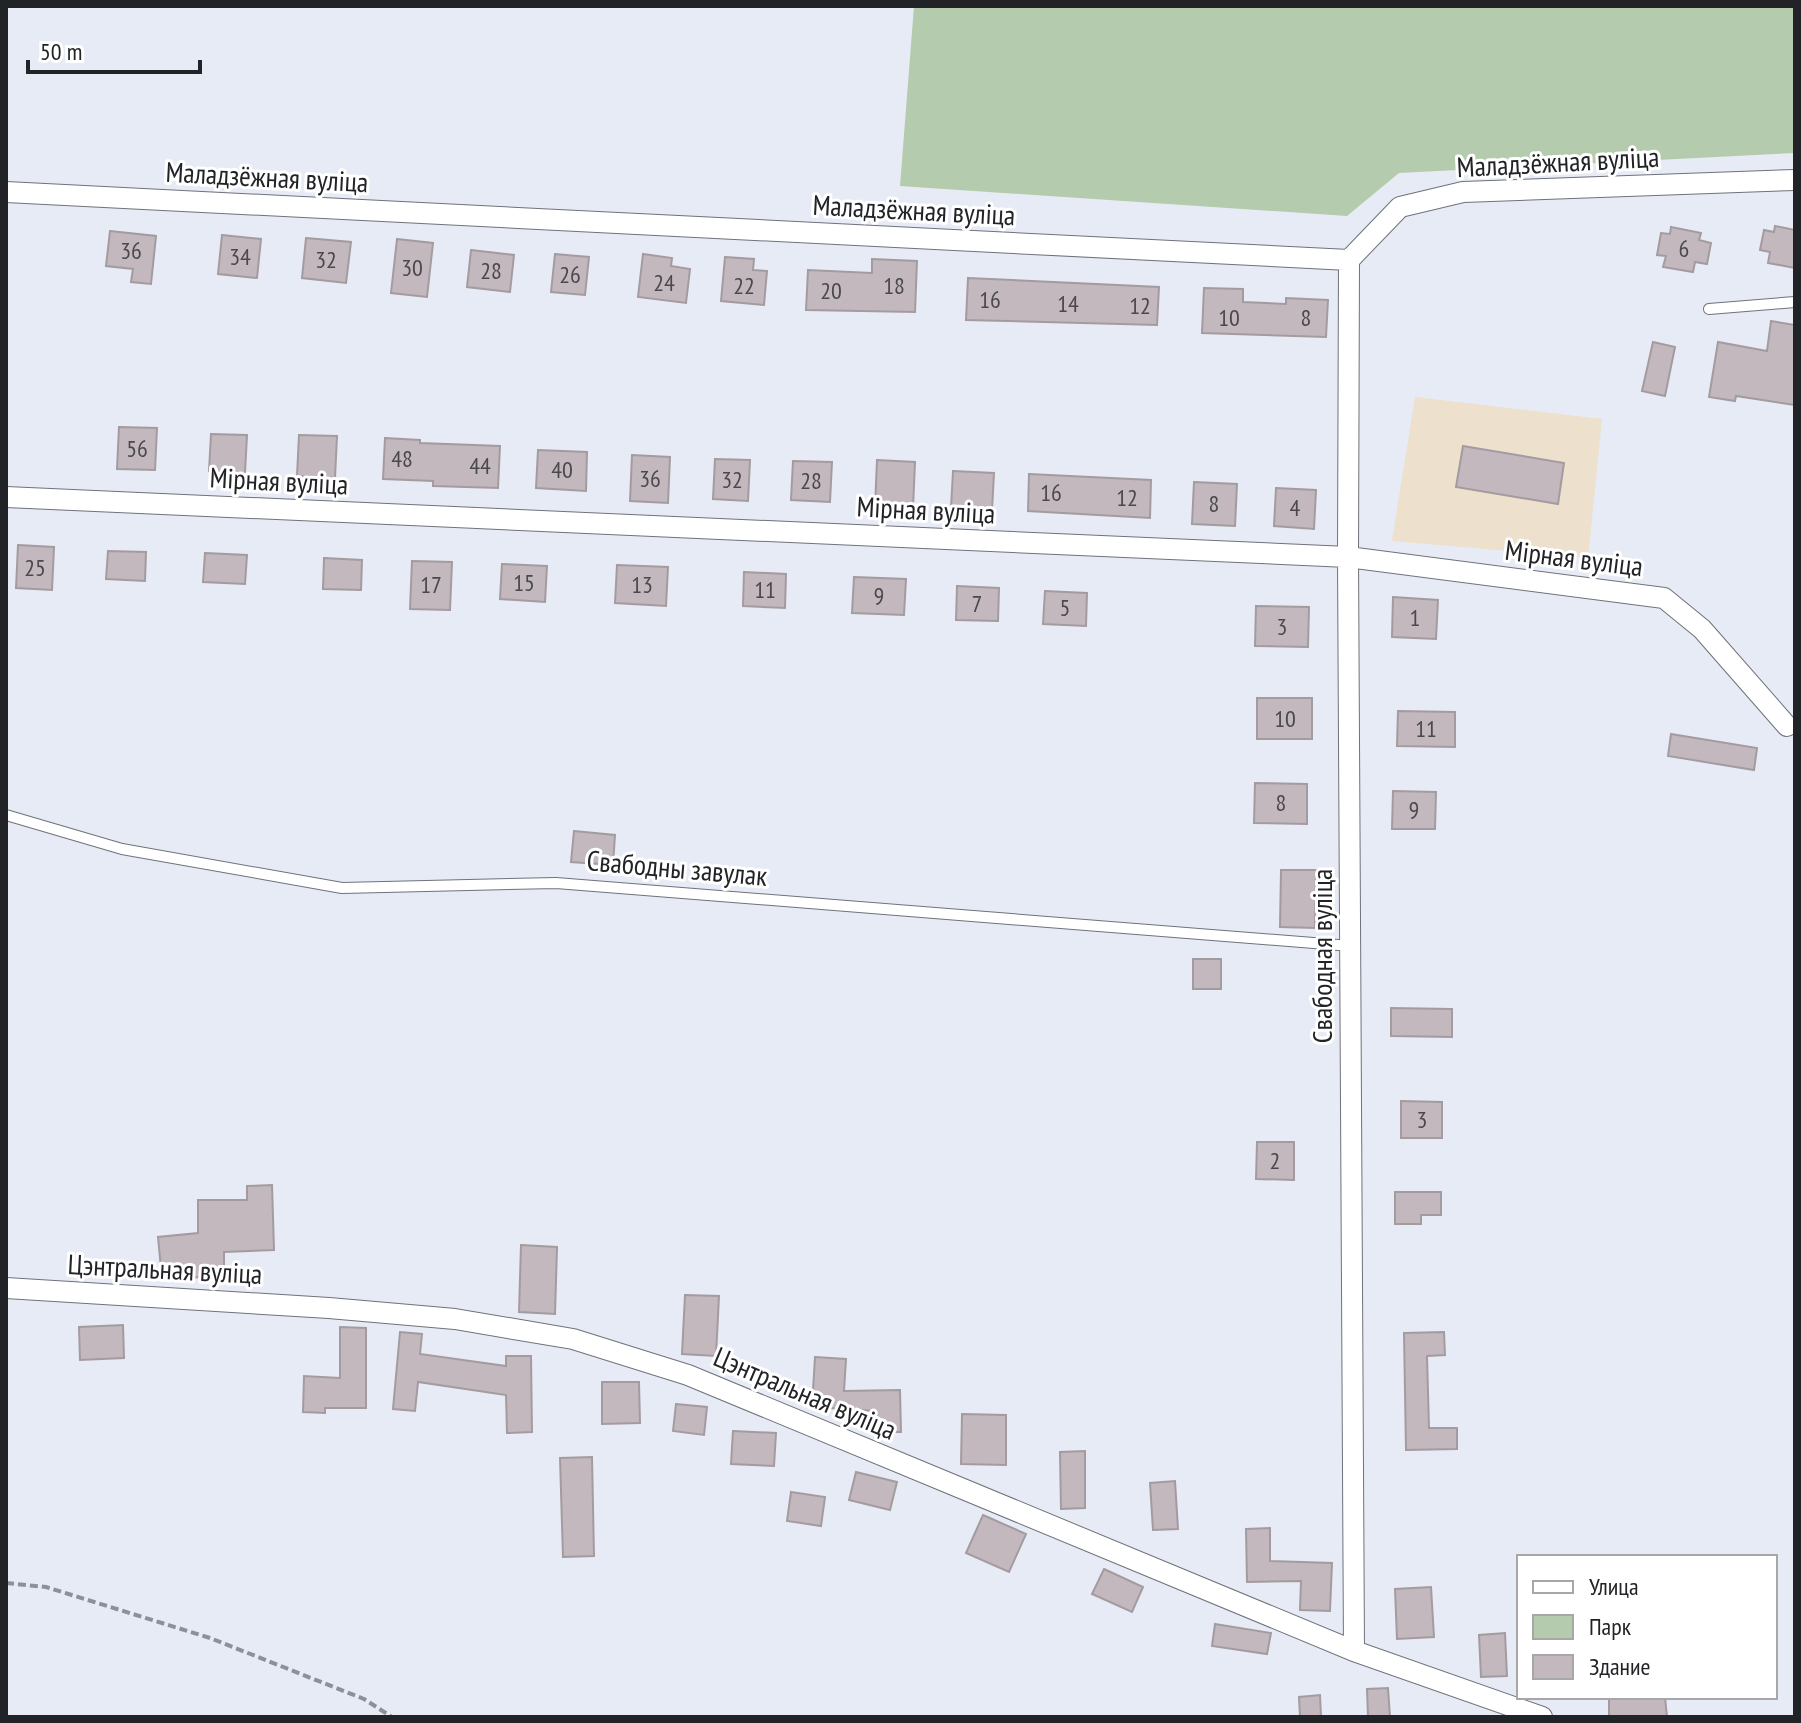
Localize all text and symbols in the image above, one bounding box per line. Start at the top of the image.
scale bar [28,24,200,74]
text: 50 m [40,36,82,67]
street label: Маладзёжная вуліца [1456,138,1660,185]
street label: Маладзёжная вуліца [165,153,369,200]
street label: Маладзёжная вуліца [812,186,1016,233]
house number: 6 [1679,233,1689,264]
house number: 36 [120,235,142,266]
house number: 34 [229,241,251,272]
house number: 32 [315,244,337,275]
house number: 30 [401,252,423,283]
house number: 28 [480,255,502,286]
house number: 26 [559,259,581,290]
house number: 24 [653,267,675,298]
house number: 22 [733,270,755,301]
house number: 18 [883,270,905,301]
house number: 20 [820,275,842,306]
house number: 16 [979,284,1001,315]
house number: 14 [1057,288,1079,319]
house number: 12 [1129,290,1151,321]
house number: 10 [1218,302,1240,333]
house number: 8 [1301,302,1311,333]
house number: 56 [126,433,148,464]
house number: 48 [391,443,413,474]
house number: 44 [469,450,491,481]
house number: 40 [551,454,573,485]
street label: Мірная вуліца [209,458,349,503]
house number: 36 [639,463,661,494]
house number: 32 [721,464,743,495]
house number: 28 [800,465,822,496]
house number: 16 [1040,477,1062,508]
house number: 12 [1116,482,1138,513]
street label: Мірная вуліца [856,487,996,532]
house number: 8 [1209,488,1219,519]
house number: 4 [1290,492,1301,523]
street label: Мірная вуліца [1503,531,1645,584]
house number: 25 [24,552,46,583]
house number: 15 [513,567,535,598]
house number: 17 [420,569,442,600]
house number: 13 [631,569,653,600]
house number: 11 [754,574,776,605]
house number: 9 [874,580,884,611]
house number: 7 [972,588,982,619]
house number: 5 [1060,592,1070,623]
house number: 1 [1410,602,1420,633]
house number: 3 [1277,611,1287,642]
house number: 10 [1274,703,1296,734]
house number: 11 [1415,713,1437,744]
house number: 8 [1276,787,1286,818]
house number: 9 [1409,794,1419,825]
street label: Свабодны завулак [585,841,769,894]
street label: Свабодная вуліца [1303,869,1340,1043]
house number: 3 [1417,1104,1427,1135]
house number: 2 [1270,1145,1280,1176]
street label: Цэнтральная вуліца [67,1245,263,1292]
street label: Цэнтральная вуліца [708,1337,902,1448]
legend [1517,1555,1777,1699]
text: Улица [1589,1571,1639,1602]
text: Парк [1589,1611,1632,1642]
text: Здание [1589,1651,1650,1682]

